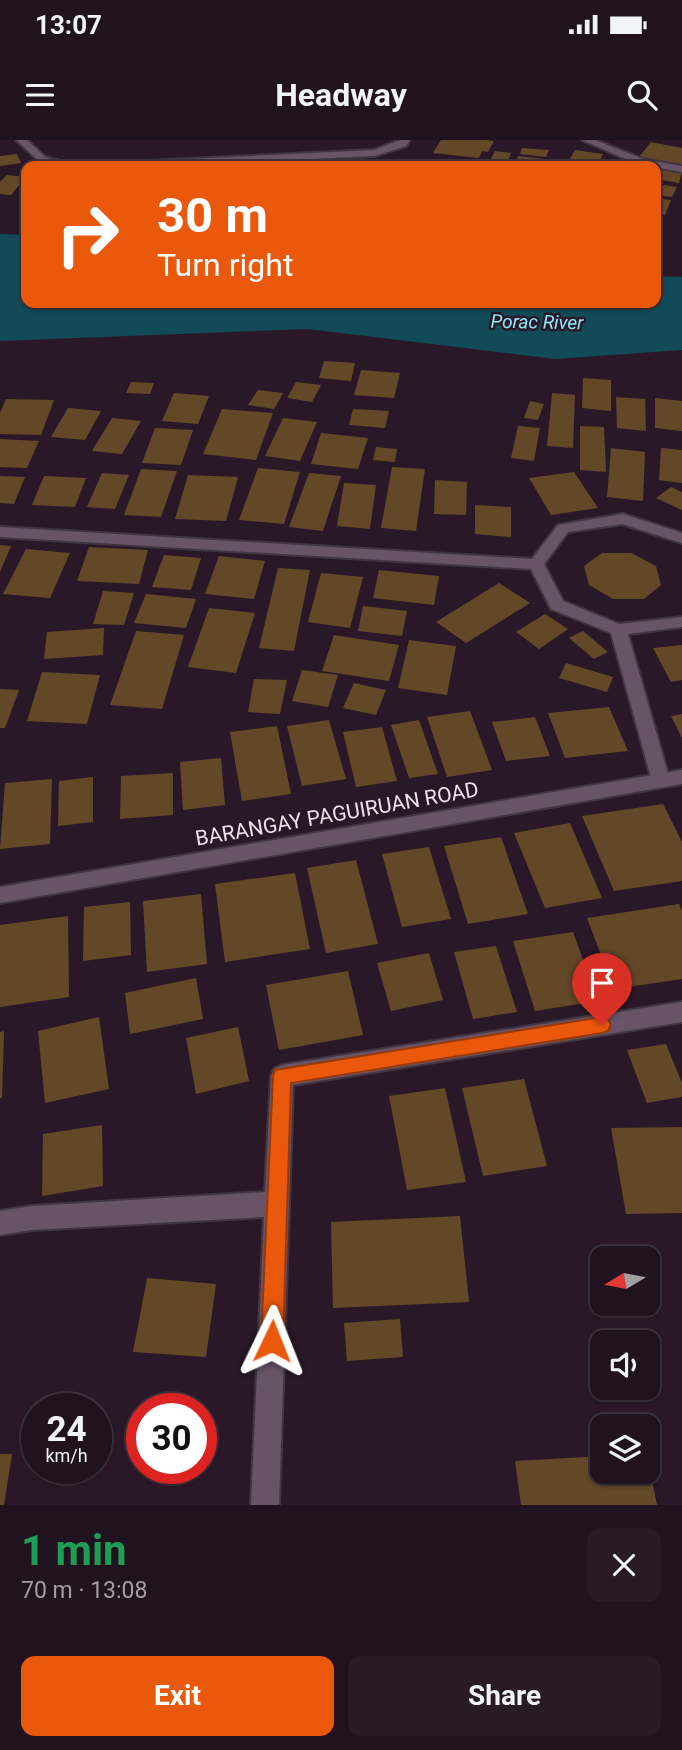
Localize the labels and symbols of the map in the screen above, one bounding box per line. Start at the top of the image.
water label: Porac River [490,310,584,334]
street label: BARANGAY PAGUIRUAN ROAD [193,777,481,851]
pin [572,953,632,1025]
north arrow [590,1246,660,1316]
position arrow [235,1304,309,1378]
speed limit sign: 30 [126,1393,217,1484]

